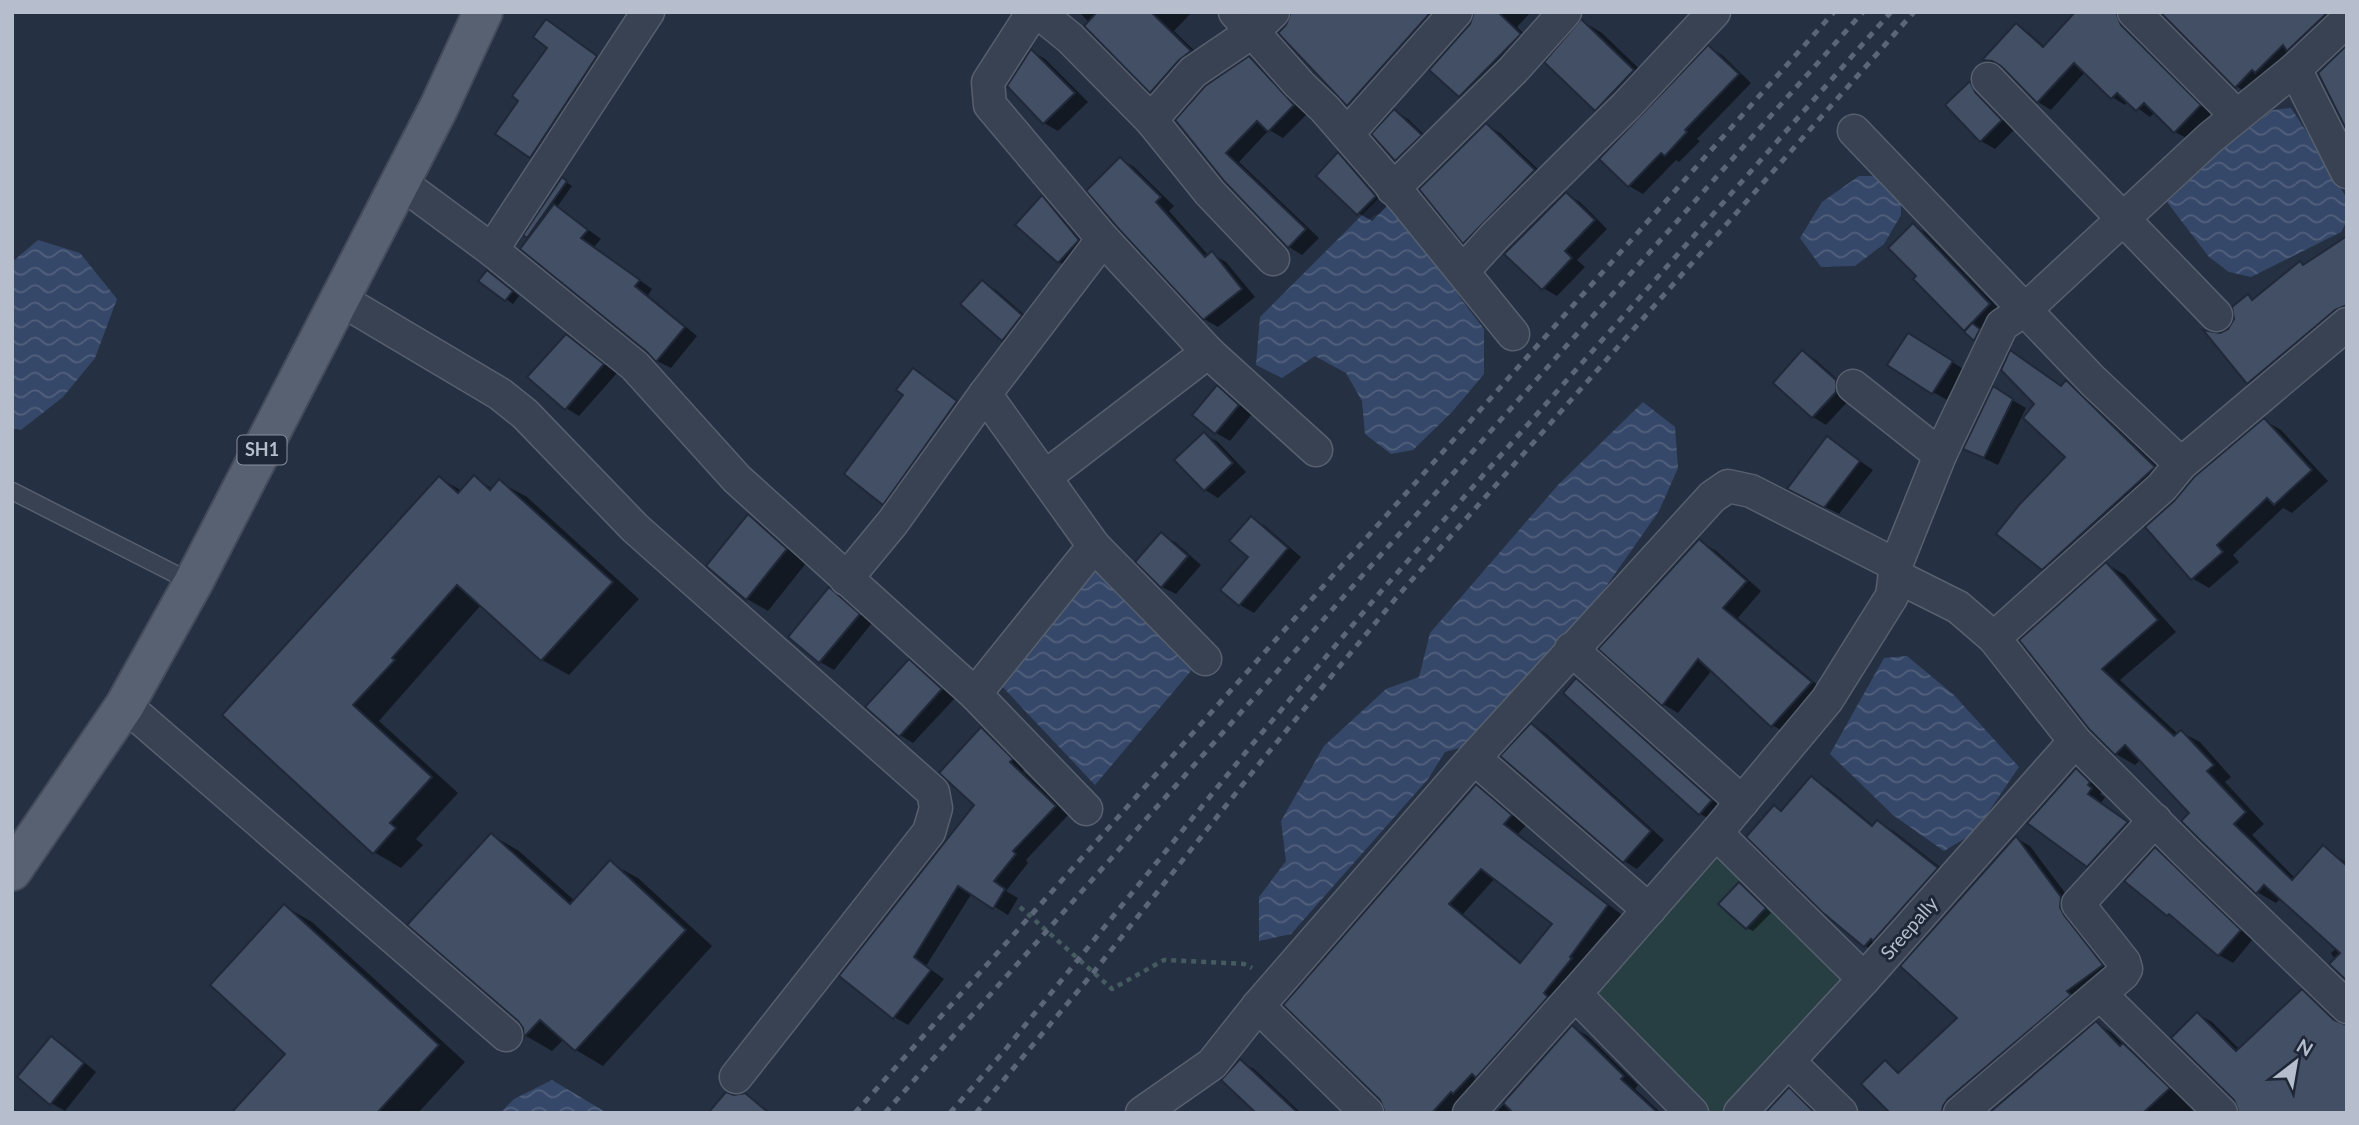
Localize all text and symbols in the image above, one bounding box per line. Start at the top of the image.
road number: SH1 [238,436,286,464]
street label: Sreepally [1875,891,1942,964]
north arrow [2261,1027,2331,1097]
text: N [2293,1033,2317,1061]

